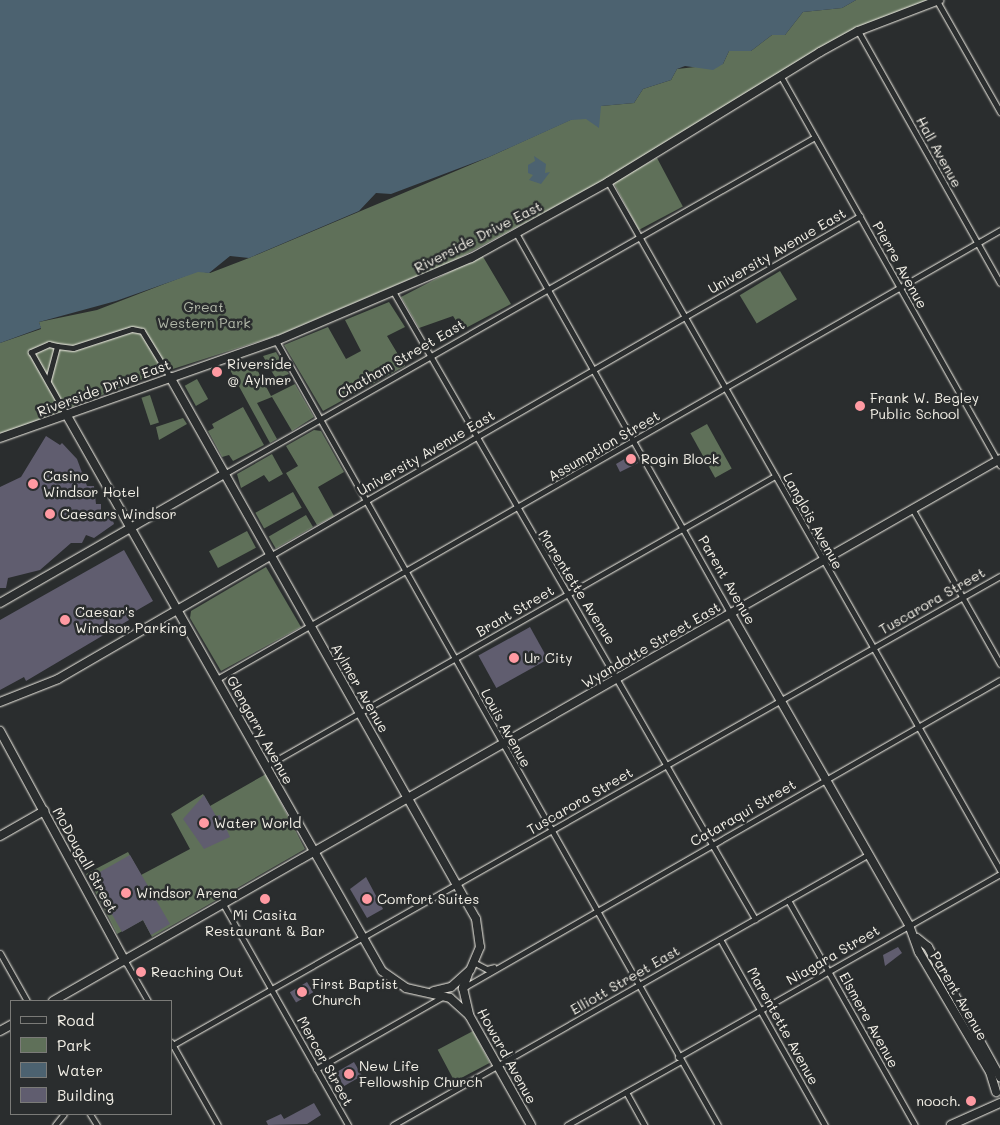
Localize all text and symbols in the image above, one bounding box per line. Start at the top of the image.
street label: Hall Avenue [913,114,965,190]
street label: Riverside Drive East [412,198,544,276]
street label: University Avenue East [705,205,849,297]
street label: Pierre Avenue [869,218,931,312]
park label: Great Western Park [157,299,251,332]
street label: Chatham Street East [335,316,467,402]
street label: Riverside Drive East [35,356,173,420]
place label: Riverside @ Aylmer [227,356,292,388]
marker: Riverside @ Aylmer [211,366,223,378]
place label: Frank W. Begley Public School [870,390,979,422]
marker: Frank W. Begley Public School [854,400,866,412]
street label: University Avenue East [354,407,498,499]
street label: Assumption Street [545,407,663,485]
place label: Rogin Block [641,451,719,467]
marker: Rogin Block [625,453,637,465]
place label: Casino Windsor Hotel [43,468,139,501]
street label: Langlois Avenue [780,470,846,572]
marker: Casino Windsor Hotel [27,478,39,490]
place label: Caesars Windsor [60,506,177,522]
marker: Caesars Windsor [44,508,56,520]
street label: Marentette Avenue [535,527,619,647]
street label: Parent Avenue [695,533,759,627]
street label: Tuscarora Street [876,564,988,638]
street label: Brant Street [473,582,557,640]
street label: Wyandotte Street East [579,598,723,692]
place label: Caesar's Windsor Parking [75,604,187,636]
marker: Caesar's Windsor Parking [59,614,71,626]
street label: Aylmer Avenue [328,640,392,736]
place label: Ur City [524,650,573,666]
marker: Ur City [508,652,520,664]
street label: Glengarry Avenue [223,673,297,787]
street label: Louis Avenue [477,686,535,770]
street label: Tuscarora Street [524,764,636,838]
street label: Cataraqui Street [687,776,799,850]
street label: McDougall Street [49,804,121,916]
place label: Water World [214,815,301,831]
marker: Water World [198,817,210,829]
place label: Windsor Arena [136,885,238,901]
marker: Windsor Arena [120,887,132,899]
place label: Comfort Suites [377,891,479,907]
marker: Mi Casita Restaurant & Bar [259,893,271,905]
marker: Comfort Suites [361,893,373,905]
place label: Mi Casita Restaurant & Bar [205,907,325,940]
street label: Niagara Street [783,921,883,989]
street label: Elliott Street East [567,942,683,1018]
street label: Parent Avenue [927,949,991,1043]
place label: Reaching Out [151,964,243,980]
street label: Marentette Avenue [744,964,822,1088]
marker: Reaching Out [135,966,147,978]
street label: Elsmere Avenue [836,969,902,1071]
place label: First Baptist Church [312,976,398,1009]
marker: First Baptist Church [296,986,308,998]
legend [10,1000,172,1115]
street label: Howard Avenue [474,1005,540,1107]
text: Road [57,1010,94,1030]
street label: Mercer Street [293,1013,357,1109]
text: Park [57,1035,91,1055]
place label: New Life Fellowship Church [359,1058,482,1090]
text: Water [57,1060,103,1080]
marker: New Life Fellowship Church [343,1068,355,1080]
text: Building [57,1085,114,1105]
place label: nooch. [916,1093,961,1109]
marker: nooch. [965,1095,977,1107]

